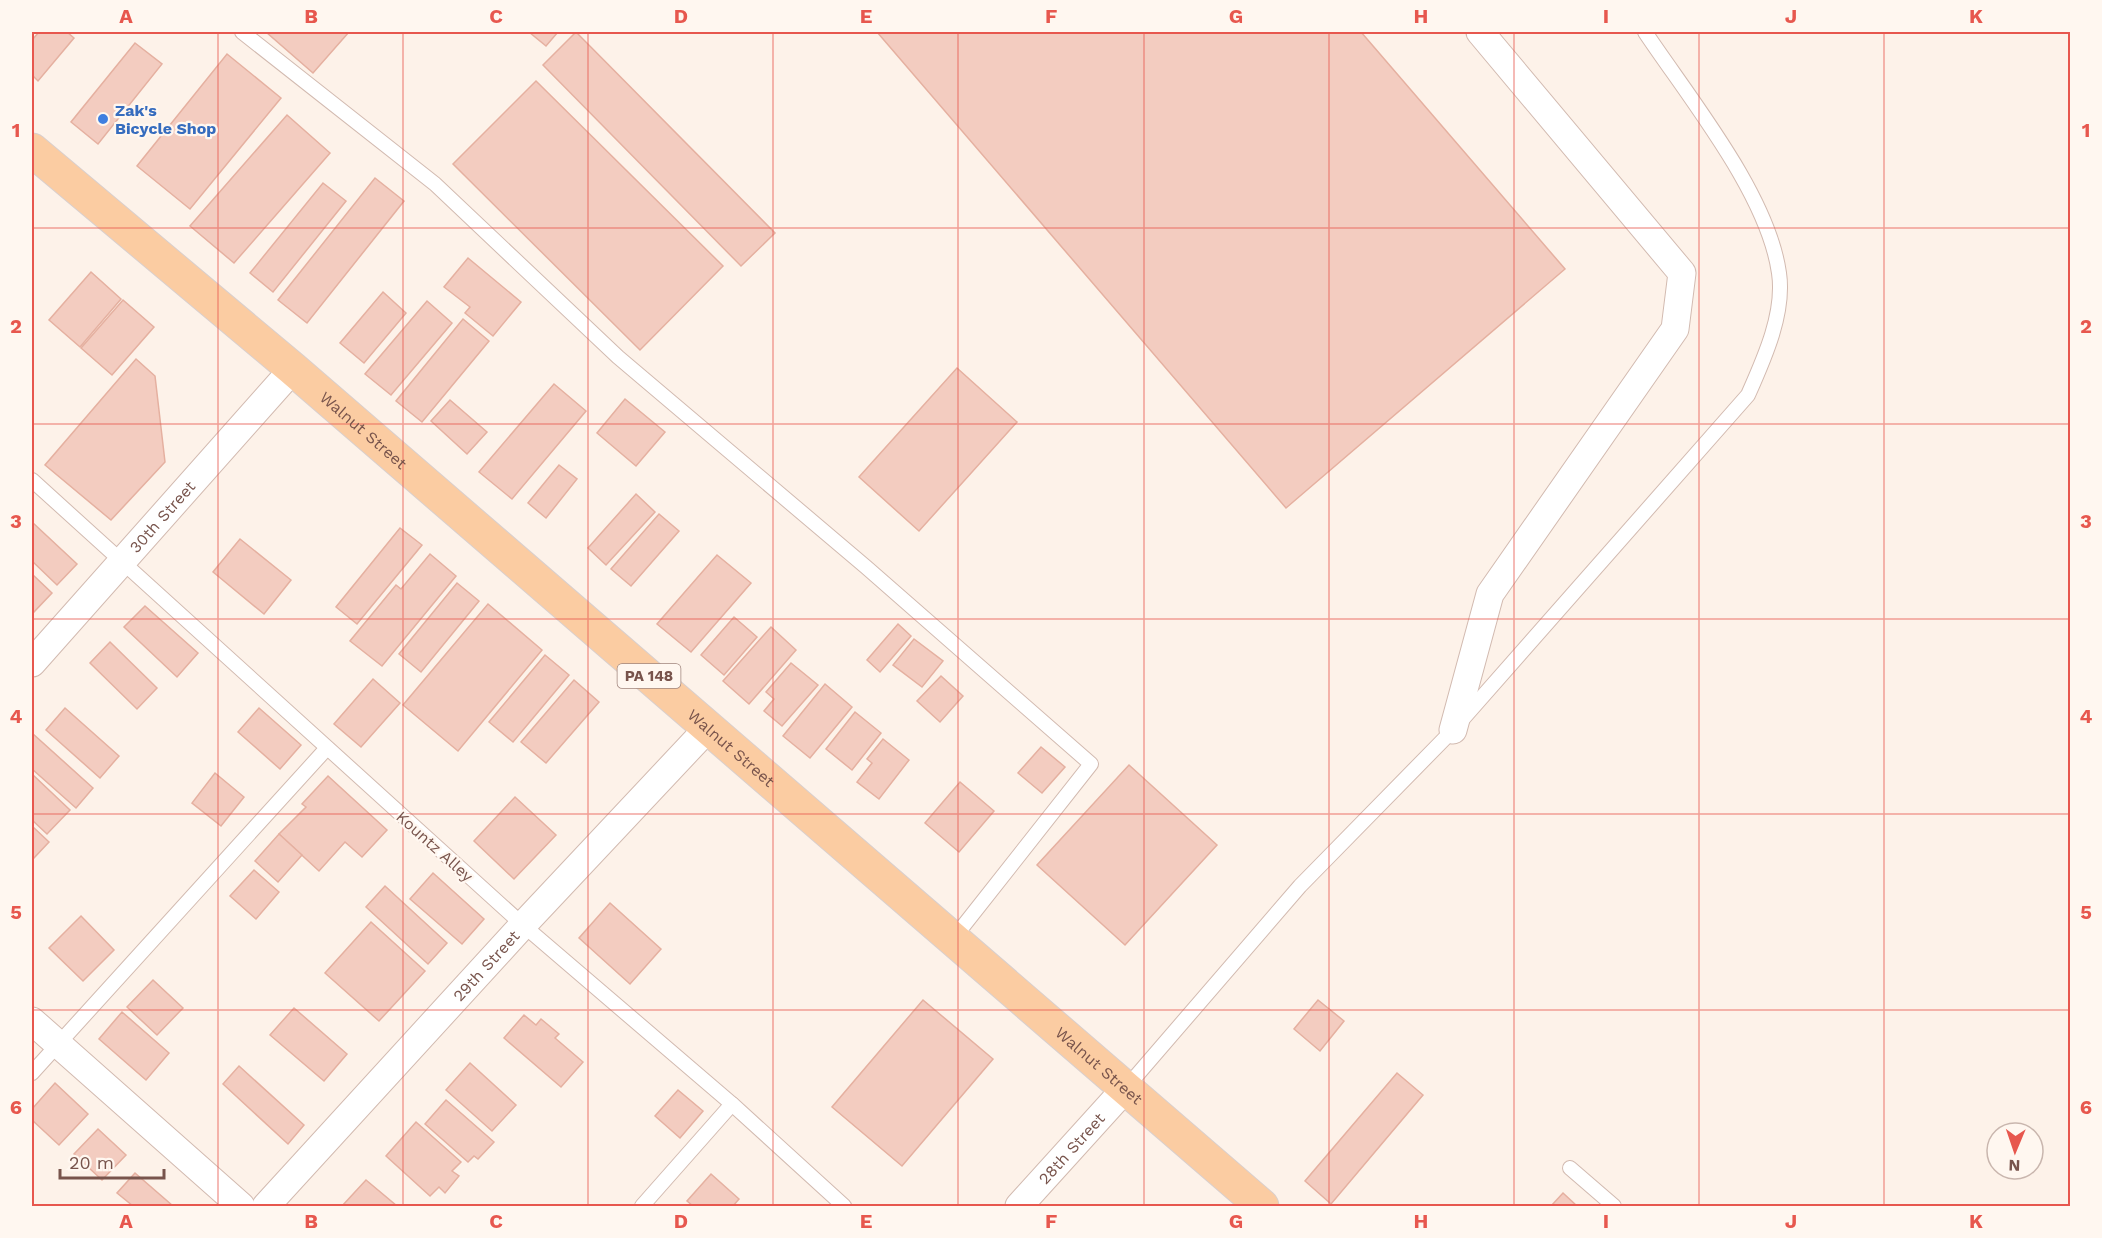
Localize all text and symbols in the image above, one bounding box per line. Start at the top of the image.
text: A [119,4,133,28]
text: B [304,4,318,28]
text: C [489,4,503,28]
text: D [674,4,688,28]
text: E [860,4,872,28]
text: F [1045,4,1057,28]
text: G [1229,4,1243,28]
text: H [1414,4,1428,28]
text: I [1603,4,1609,28]
text: J [1785,4,1797,28]
text: K [1969,4,1983,28]
place label: Zak's Bicycle Shop [115,101,216,138]
marker: Zak's Bicycle Shop [96,112,110,126]
text: 1 [12,118,20,142]
text: 1 [2082,118,2090,142]
text: 2 [10,314,22,338]
text: 2 [2080,314,2092,338]
street label: Walnut Street [316,388,411,473]
street label: 30th Street [126,477,200,557]
text: 3 [10,509,22,533]
text: 3 [2080,509,2092,533]
road number: PA 148 [618,664,680,688]
text: 4 [10,704,23,728]
text: 4 [2080,704,2093,728]
street label: Walnut Street [684,705,779,791]
street label: Kountz Alley [392,807,477,886]
text: 5 [10,900,22,924]
text: 5 [2080,900,2092,924]
street label: 29th Street [449,926,524,1005]
street label: Walnut Street [1051,1023,1146,1109]
text: 6 [10,1095,22,1119]
text: 6 [2080,1095,2092,1119]
street label: 28th Street [1035,1109,1109,1188]
north arrow [1985,1121,2045,1181]
scale bar [60,1142,164,1180]
text: 20 m [69,1152,114,1173]
text: N [2008,1156,2021,1175]
text: A [119,1209,133,1233]
text: B [304,1209,318,1233]
text: C [489,1209,503,1233]
text: D [674,1209,688,1233]
text: E [860,1209,872,1233]
text: F [1045,1209,1057,1233]
text: G [1229,1209,1243,1233]
text: H [1414,1209,1428,1233]
text: I [1603,1209,1609,1233]
text: J [1785,1209,1797,1233]
text: K [1969,1209,1983,1233]

